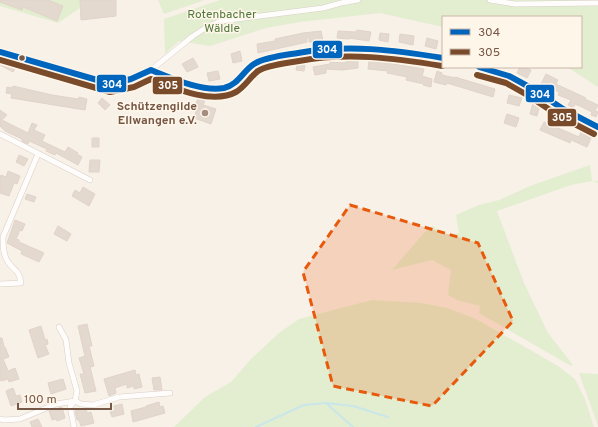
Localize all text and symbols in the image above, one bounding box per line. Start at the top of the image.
park label: Rotenbacher Wäldle [187,7,257,37]
legend [442,16,582,68]
text: 304 [478,25,500,41]
line badge: 304 [312,40,343,59]
text: 304 [317,43,337,57]
text: 305 [478,45,500,61]
unlabelled marker [17,53,27,63]
line badge: 304 [96,74,127,93]
line badge: 305 [152,76,183,95]
text: 304 [102,78,122,92]
text: 305 [158,79,178,93]
line badge: 304 [525,84,555,103]
text: 304 [530,88,550,102]
place label: Schützengilde Ellwangen e.V. [117,99,197,129]
marker: Schützengilde Ellwangen e.V. [200,108,210,118]
line badge: 305 [547,108,577,127]
text: 305 [552,111,572,125]
scale bar [18,385,111,411]
text: 100 m [24,392,57,408]

